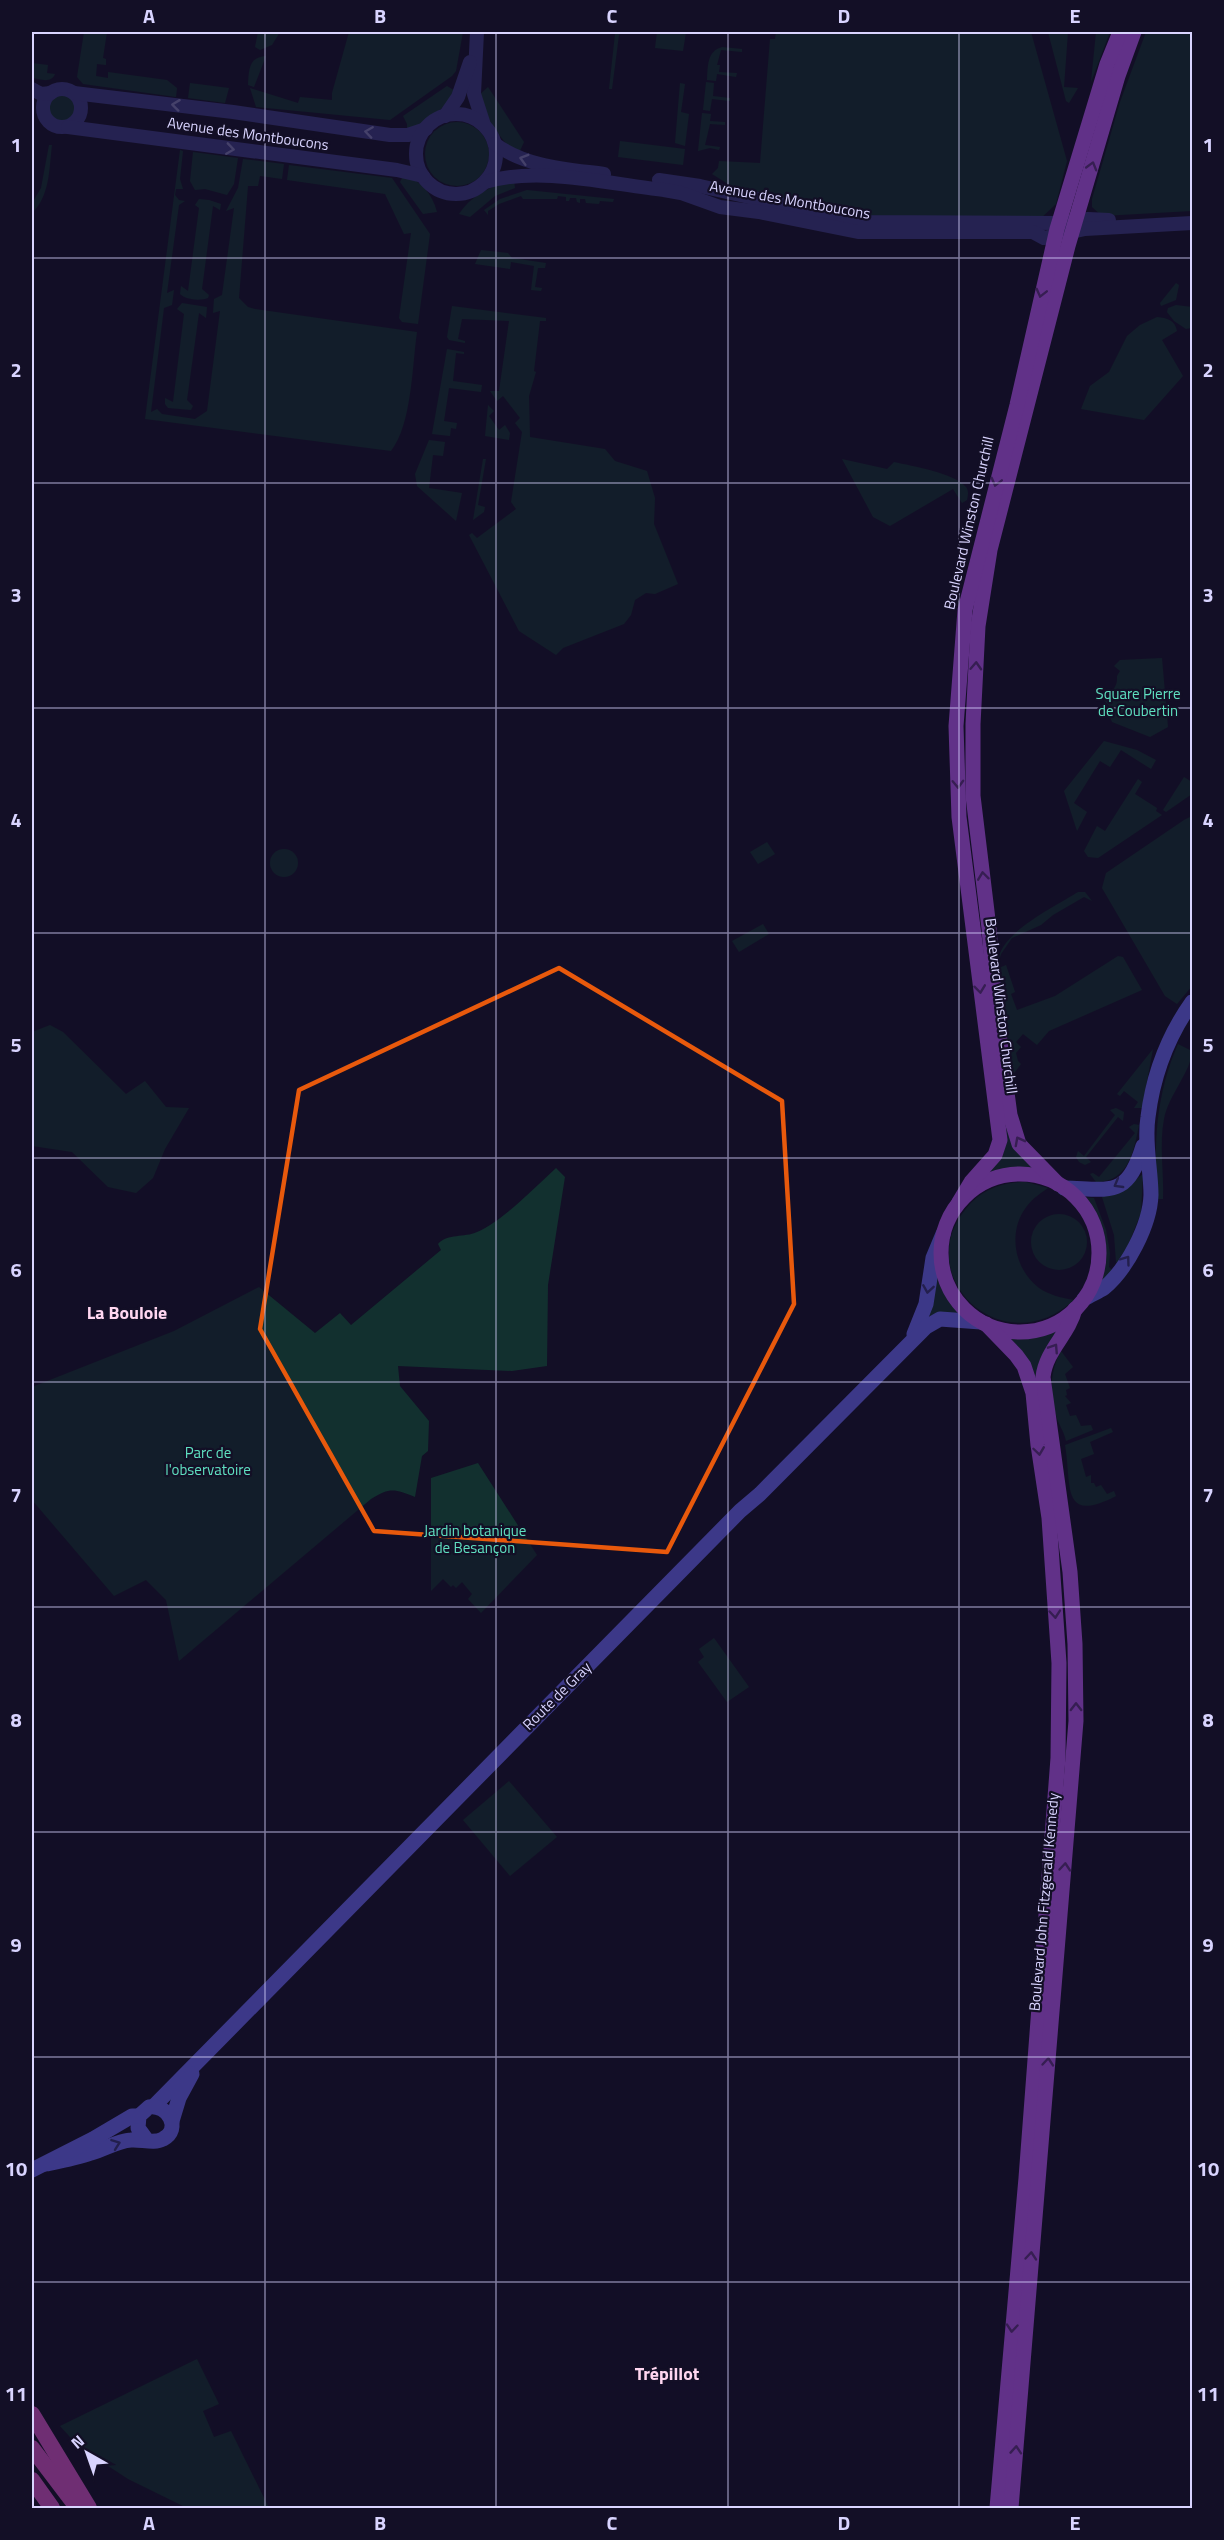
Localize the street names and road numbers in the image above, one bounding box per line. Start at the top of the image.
street label: Avenue des Montboucons [166,111,330,156]
street label: Avenue des Montboucons [708,174,872,225]
street label: Boulevard Winston Churchill [937,434,1000,612]
street label: Boulevard Winston Churchill [979,917,1024,1095]
street label: Route de Gray [517,1656,596,1735]
street label: Boulevard John Fitzgerald Kennedy [1022,1792,1065,2012]

